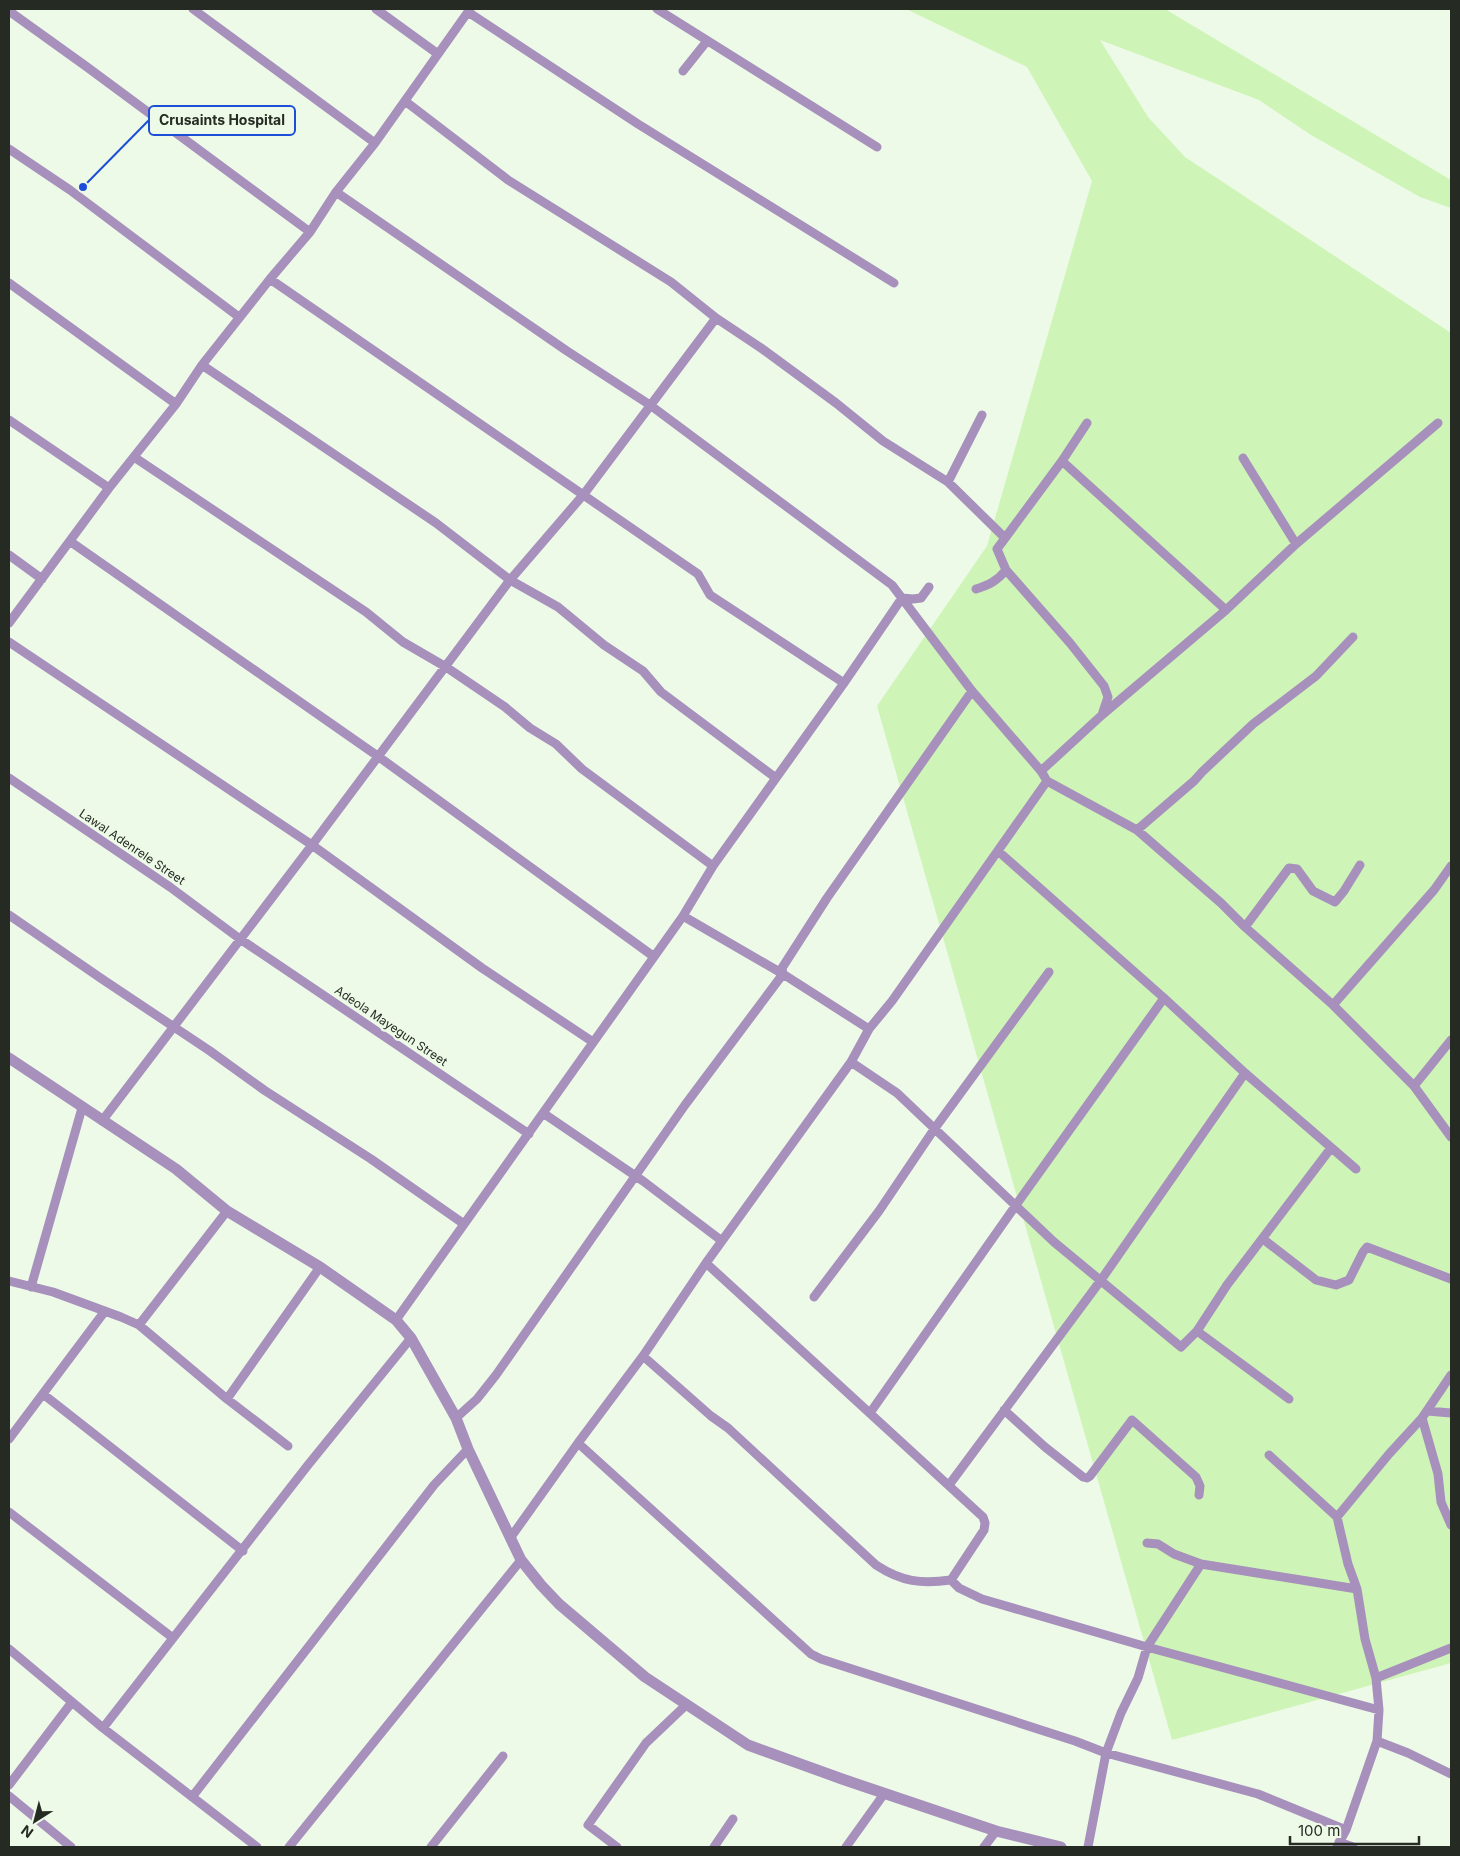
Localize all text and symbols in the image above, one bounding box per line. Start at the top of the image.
callout: Crusaints Hospital [149,106,295,135]
text: Crusaints Hospital [159,111,285,128]
street label: Lawal Adenrele Street [76,806,188,888]
street label: Adeola Mayegun Street [332,982,450,1069]
north arrow [10,1796,60,1846]
scale bar [1290,1814,1419,1846]
text: 100 m [1298,1821,1340,1840]
text: N [18,1822,36,1842]

